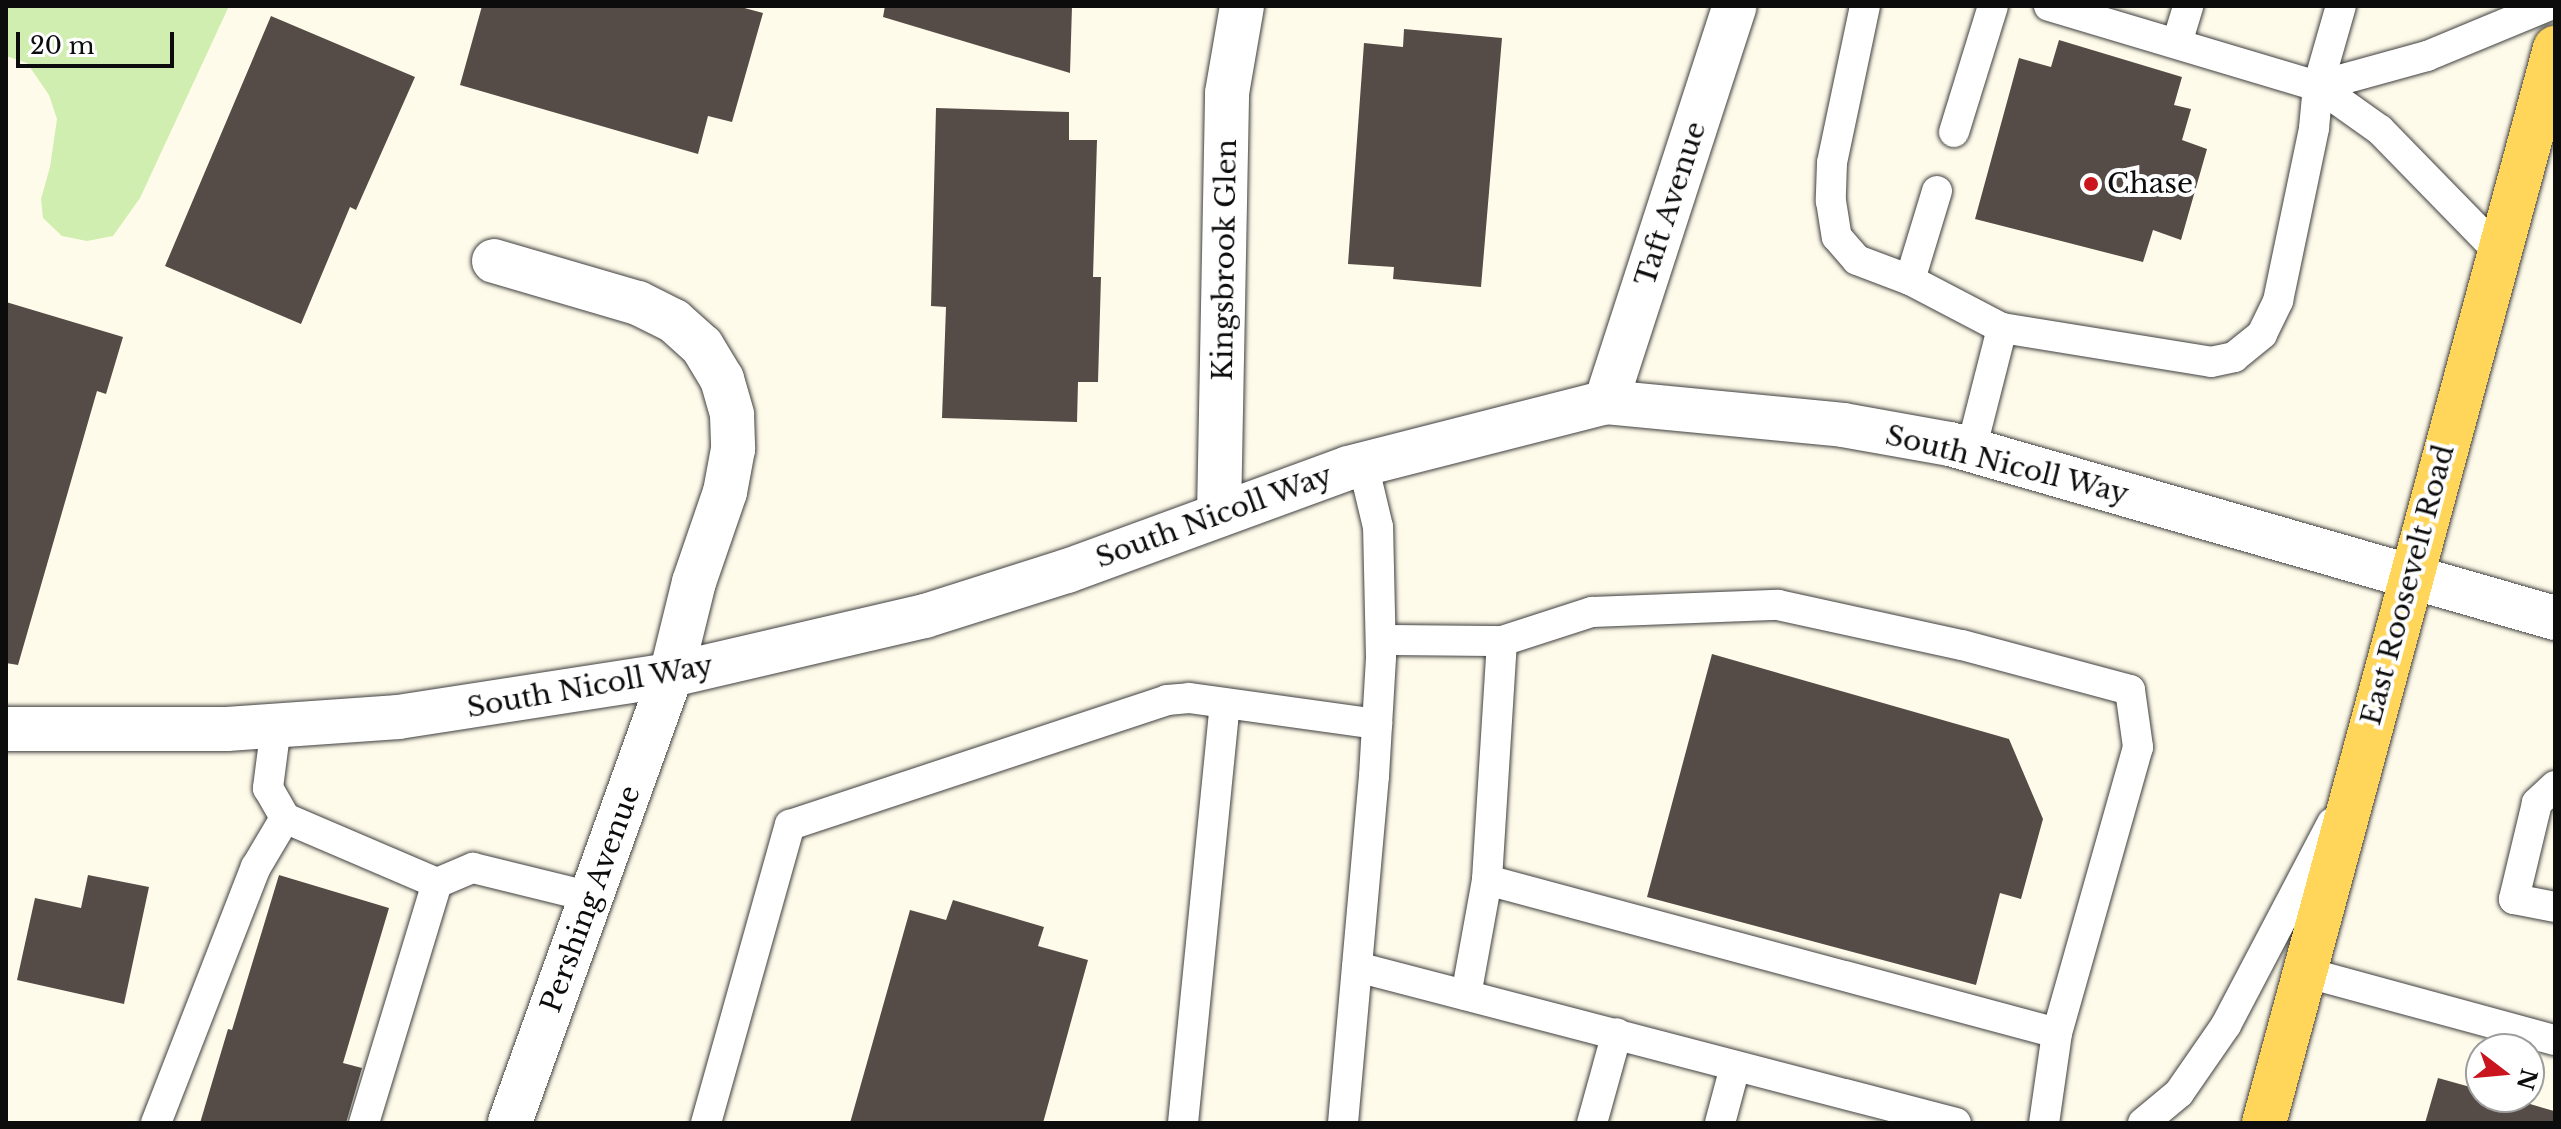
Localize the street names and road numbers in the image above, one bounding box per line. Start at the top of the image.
street label: Taft Avenue [1628,117,1714,291]
street label: Kingsbrook Glen [1206,139,1244,381]
street label: South Nicoll Way [1881,418,2133,512]
street label: East Roosevelt Road [2354,441,2462,729]
street label: South Nicoll Way [1091,458,1337,576]
street label: South Nicoll Way [464,649,716,725]
street label: Pershing Avenue [534,780,648,1018]

